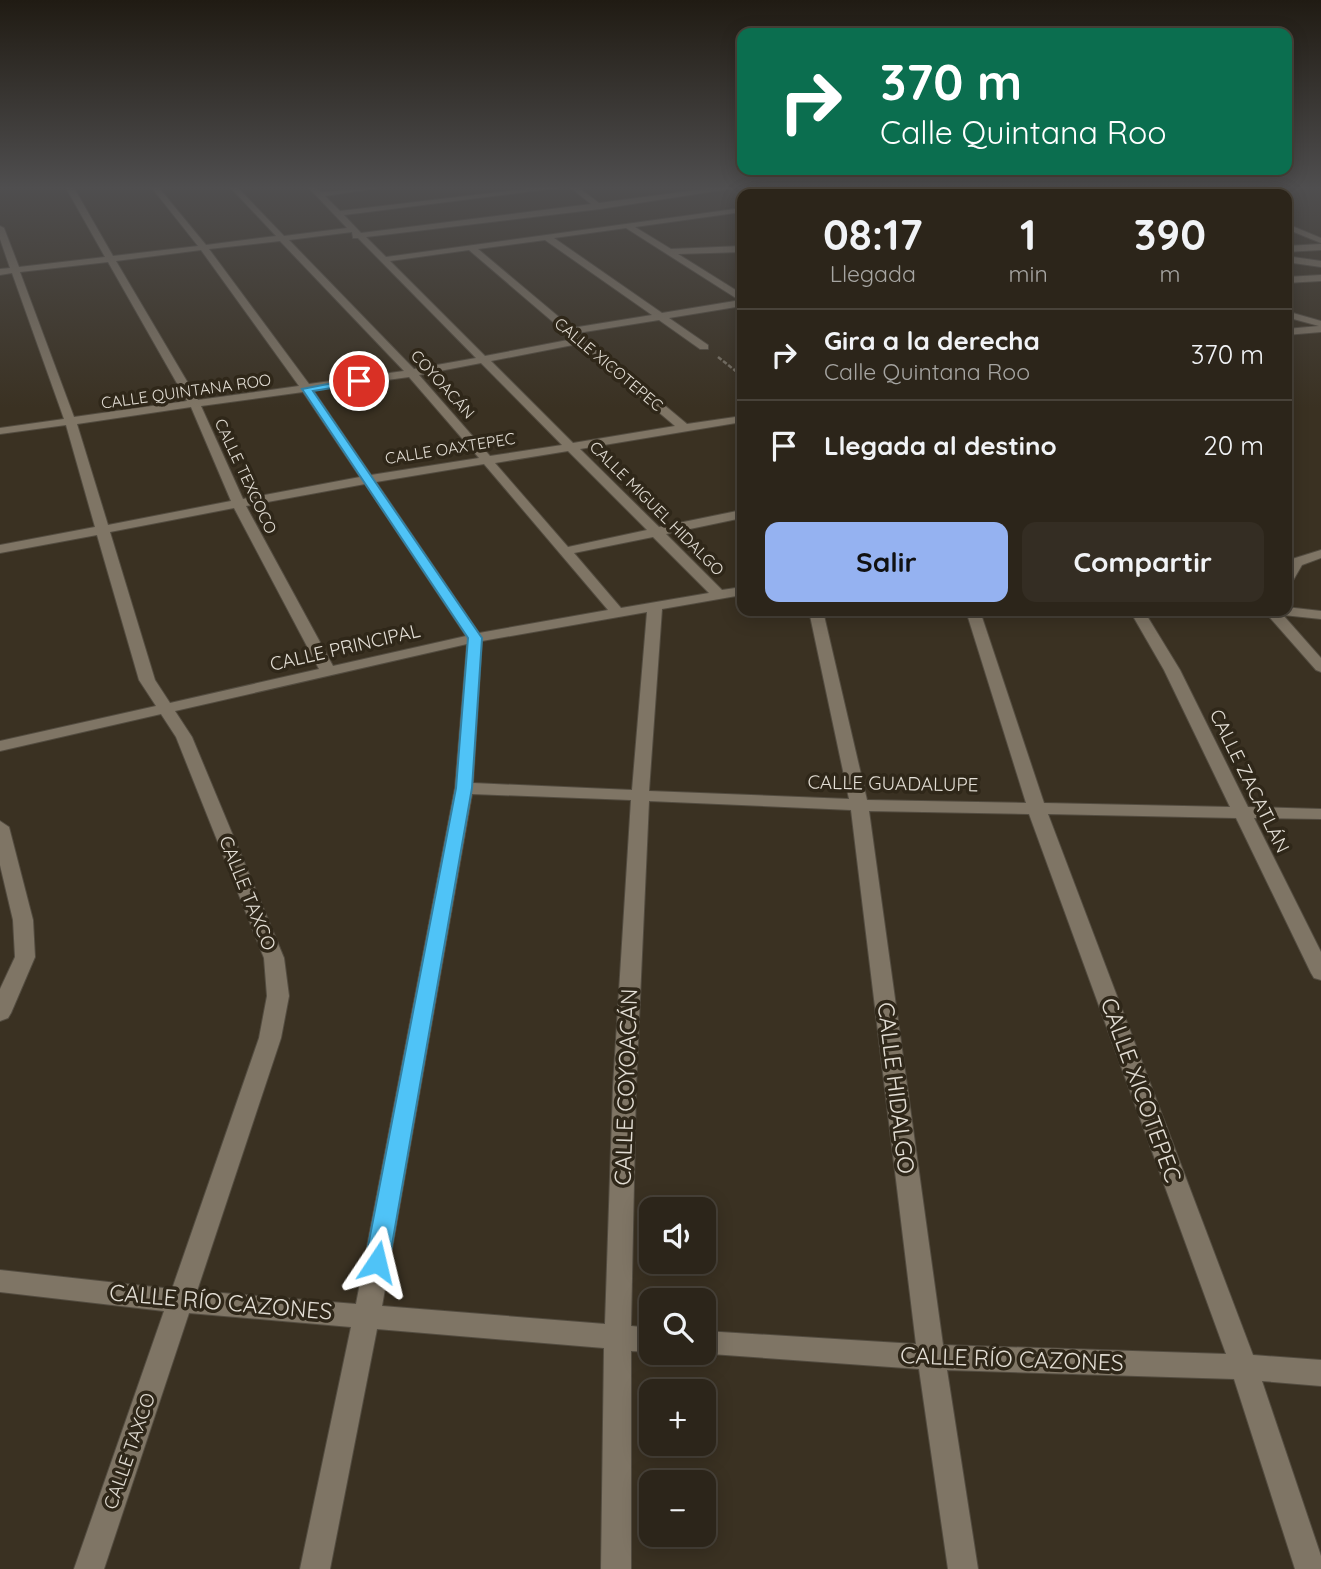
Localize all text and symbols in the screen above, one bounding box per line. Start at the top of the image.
text: 370 m [880,51,1022,112]
icon: right [765,56,856,147]
text: Calle Quintana Roo [880,112,1167,152]
text: 08:17 [823,208,923,261]
text: 1 [1020,208,1036,261]
text: 390 [1134,208,1206,261]
text: Llegada [830,259,916,288]
text: min [1009,259,1048,288]
text: m [1159,259,1180,288]
street label: CALLE XICOTEPEC [551,313,667,415]
text: Gira a la derecha [824,324,1040,357]
icon: right [765,336,803,374]
text: 370 m [1191,338,1264,371]
street label: COYOACÁN [407,345,479,423]
pin [329,351,389,411]
text: Calle Quintana Roo [824,357,1030,386]
icon: arrive [340,362,378,400]
street label: CALLE QUINTANA ROO [100,369,272,413]
street label: CALLE TEXCOCO [211,415,281,537]
icon: arrive [765,427,803,465]
street label: CALLE OAXTEPEC [384,428,516,468]
text: Llegada al destino [824,429,1057,462]
text: 20 m [1203,429,1264,462]
street label: CALLE MIGUEL HIDALGO [586,437,728,579]
button: Salir [765,522,1008,602]
button: Compartir [1022,522,1264,602]
street label: CALLE PRINCIPAL [267,618,423,676]
street label: CALLE ZACATLÁN [1205,705,1295,857]
street label: CALLE GUADALUPE [807,770,979,796]
street label: CALLE TAXCO [214,832,282,954]
street label: CALLE COYOACÁN [608,988,643,1186]
street label: CALLE XICOTEPEC [1095,994,1188,1186]
street label: CALLE HIDALGO [872,1000,921,1176]
map controls [639,1197,716,1547]
button: sound [639,1197,716,1274]
position arrow [340,1225,414,1299]
street label: CALLE RÍO CAZONES [108,1277,334,1326]
button: search [639,1288,716,1365]
street label: CALLE RÍO CAZONES [900,1340,1124,1377]
button: + [639,1379,716,1456]
street label: CALLE TAXCO [98,1390,160,1512]
button: − [639,1470,716,1547]

